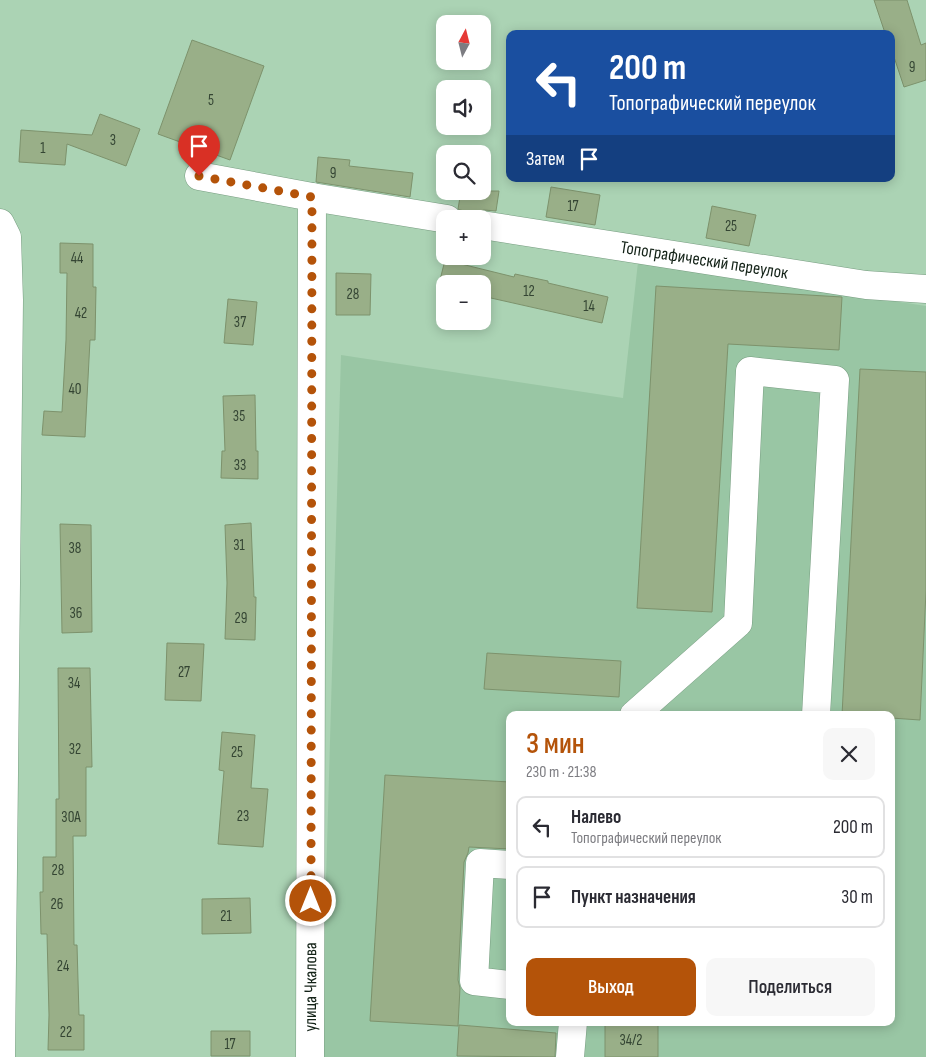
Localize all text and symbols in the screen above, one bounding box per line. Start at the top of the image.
north arrow [436,15,491,70]
map controls [436,15,491,330]
text: 200 m [609,47,686,90]
icon: left [526,50,591,115]
house number: 9 [909,58,915,77]
button: sound [436,80,491,135]
text: Топографический переулок [609,90,816,117]
house number: 5 [208,91,214,110]
pin [178,125,220,176]
house number: 3 [110,131,116,150]
icon: arrive [185,132,213,160]
house number: 1 [40,139,46,158]
button: search [436,145,491,200]
icon: arrive [575,145,603,173]
text: Затем [526,148,565,171]
house number: 9 [330,164,336,183]
house number: 17 [567,197,579,216]
button: + [436,210,491,265]
house number: 25 [725,217,737,236]
street label: Топографический переулок [619,237,790,284]
house number: 44 [71,249,83,268]
button: − [436,275,491,330]
house number: 12 [523,282,535,301]
house number: 28 [347,285,359,304]
house number: 14 [583,297,595,316]
house number: 42 [75,304,87,323]
house number: 37 [234,313,246,332]
house number: 40 [69,380,81,399]
house number: 35 [233,407,245,426]
house number: 33 [234,456,246,475]
house number: 31 [233,536,246,555]
house number: 38 [69,539,81,558]
house number: 36 [70,604,82,623]
house number: 29 [235,609,247,628]
house number: 27 [178,663,190,682]
house number: 34 [68,674,80,693]
text: 3 мин [526,726,585,762]
button: close [823,728,875,780]
house number: 32 [69,740,81,759]
house number: 25 [231,743,243,762]
text: 230 m · 21:38 [526,763,597,782]
text: Налево [571,806,621,829]
house number: 23 [237,807,249,826]
house number: 30А [61,808,81,827]
icon: left [528,813,556,841]
text: 200 m [833,816,873,839]
text: Топографический переулок [571,829,721,848]
house number: 28 [52,861,64,880]
position arrow [284,874,336,926]
icon: arrive [528,883,556,911]
text: Пункт назначения [571,886,696,909]
text: 30 m [841,886,873,909]
house number: 26 [51,895,63,914]
house number: 21 [220,907,232,926]
street label: улица Чкалова [300,942,321,1032]
house number: 24 [57,957,69,976]
button: Выход [526,958,696,1016]
button: Поделиться [706,958,875,1016]
house number: 22 [60,1023,72,1042]
house number: 34/2 [619,1031,643,1050]
house number: 17 [224,1035,236,1054]

